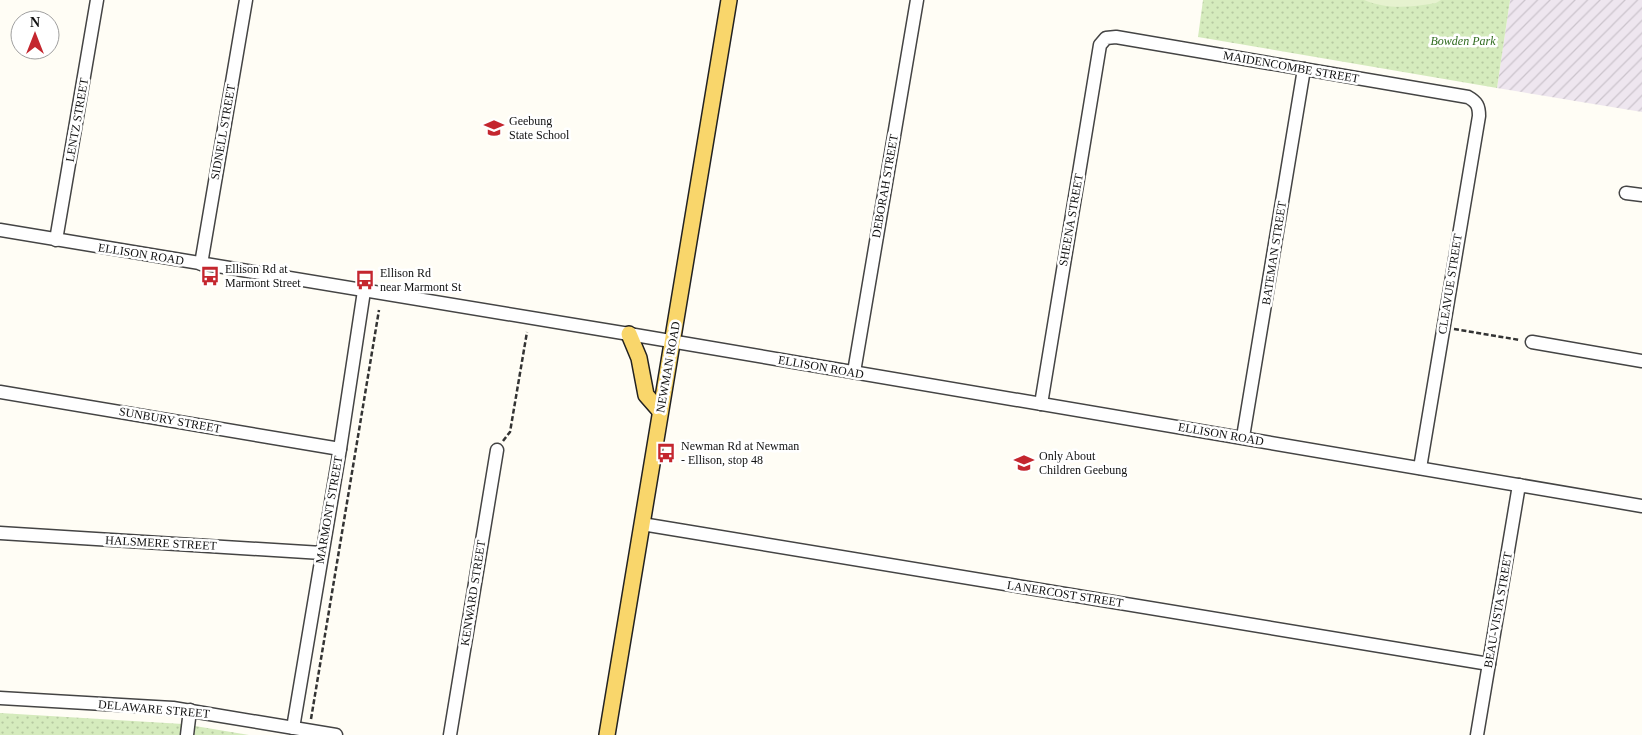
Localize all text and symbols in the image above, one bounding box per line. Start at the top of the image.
north arrow [10,10,60,60]
text: N [30,15,40,30]
park label: Bowden Park [1431,34,1496,48]
street label: MAIDENCOMBE STREET [1222,48,1361,86]
street label: LENTZ STREET [63,76,91,163]
street label: SIDNELL STREET [208,83,238,181]
place label: Geebung State School [509,114,570,142]
school or university icon: Geebung State School [483,117,505,139]
street label: DEBORAH STREET [869,132,901,239]
street label: SHEENA STREET [1056,172,1086,267]
street label: BATEMAN STREET [1259,199,1289,306]
street label: CLEAVUE STREET [1435,232,1465,335]
street label: ELLISON ROAD [97,240,185,268]
place label: Ellison Rd at Marmont Street [225,262,301,290]
bus stop icon: Ellison Rd at Marmont Street [199,265,221,287]
place label: Ellison Rd near Marmont St [380,266,462,294]
bus stop icon: Ellison Rd near Marmont St [354,269,376,291]
street label: NEWMAN ROAD [653,320,683,414]
street label: ELLISON ROAD [777,353,865,382]
street label: SUNBURY STREET [118,404,223,436]
street label: ELLISON ROAD [1177,420,1265,449]
place label: Newman Rd at Newman - Ellison, stop 48 [681,439,799,467]
bus stop icon: Newman Rd at Newman - Ellison, stop 48 [655,442,677,464]
place label: Only About Children Geebung [1039,449,1127,477]
school or university icon: Only About Children Geebung [1013,452,1035,474]
street label: MARMONT STREET [313,454,346,565]
street label: HALSMERE STREET [105,533,218,553]
street label: KENWARD STREET [458,538,488,647]
street label: BEAU-VISTA STREET [1481,550,1515,669]
street label: LANERCOST STREET [1006,578,1125,610]
street label: DELAWARE STREET [98,697,211,721]

